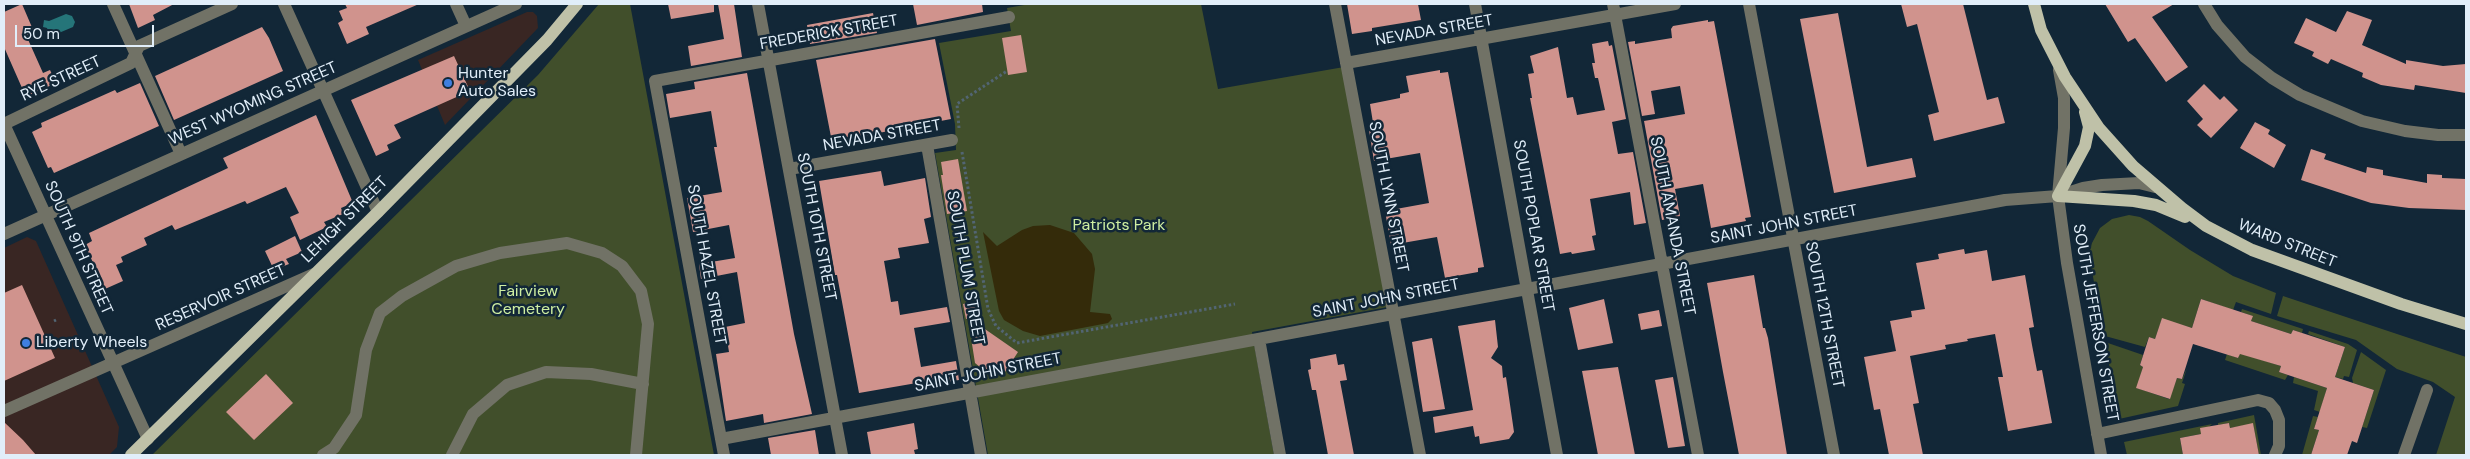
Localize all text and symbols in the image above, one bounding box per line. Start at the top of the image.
street label: FREDERICK STREET [758,11,900,55]
street label: NEVADA STREET [1373,11,1495,51]
scale bar [18,15,156,47]
text: 50 m [23,24,60,44]
street label: RYE STREET [18,52,104,106]
street label: WEST WYOMING STREET [166,58,340,150]
place label: Hunter Auto Sales [458,64,536,102]
marker: Hunter Auto Sales [442,77,454,89]
street label: NEVADA STREET [821,116,943,156]
street label: SOUTH LYNN STREET [1364,120,1412,274]
street label: SOUTH AMANDA STREET [1645,135,1699,317]
street label: SOUTH POPLAR STREET [1508,138,1558,314]
street label: SOUTH 10TH STREET [792,151,840,303]
street label: LEHIGH STREET [298,173,392,267]
street label: SOUTH 9TH STREET [40,178,116,318]
street label: SOUTH HAZEL STREET [682,183,730,347]
street label: SOUTH PLUM STREET [942,189,988,347]
street label: SAINT JOHN STREET [1709,201,1859,249]
park label: Patriots Park [1073,216,1165,236]
street label: WARD STREET [2235,216,2339,272]
street label: SOUTH JEFFERSON STREET [2068,223,2122,423]
street label: SOUTH 12TH STREET [1800,240,1848,390]
street label: RESERVOIR STREET [153,261,289,335]
street label: SAINT JOHN STREET [1311,275,1461,323]
park label: Fairview Cemetery [491,282,565,320]
place label: Liberty Wheels [36,333,147,353]
marker: Liberty Wheels [20,337,32,349]
street label: SAINT JOHN STREET [913,349,1063,397]

